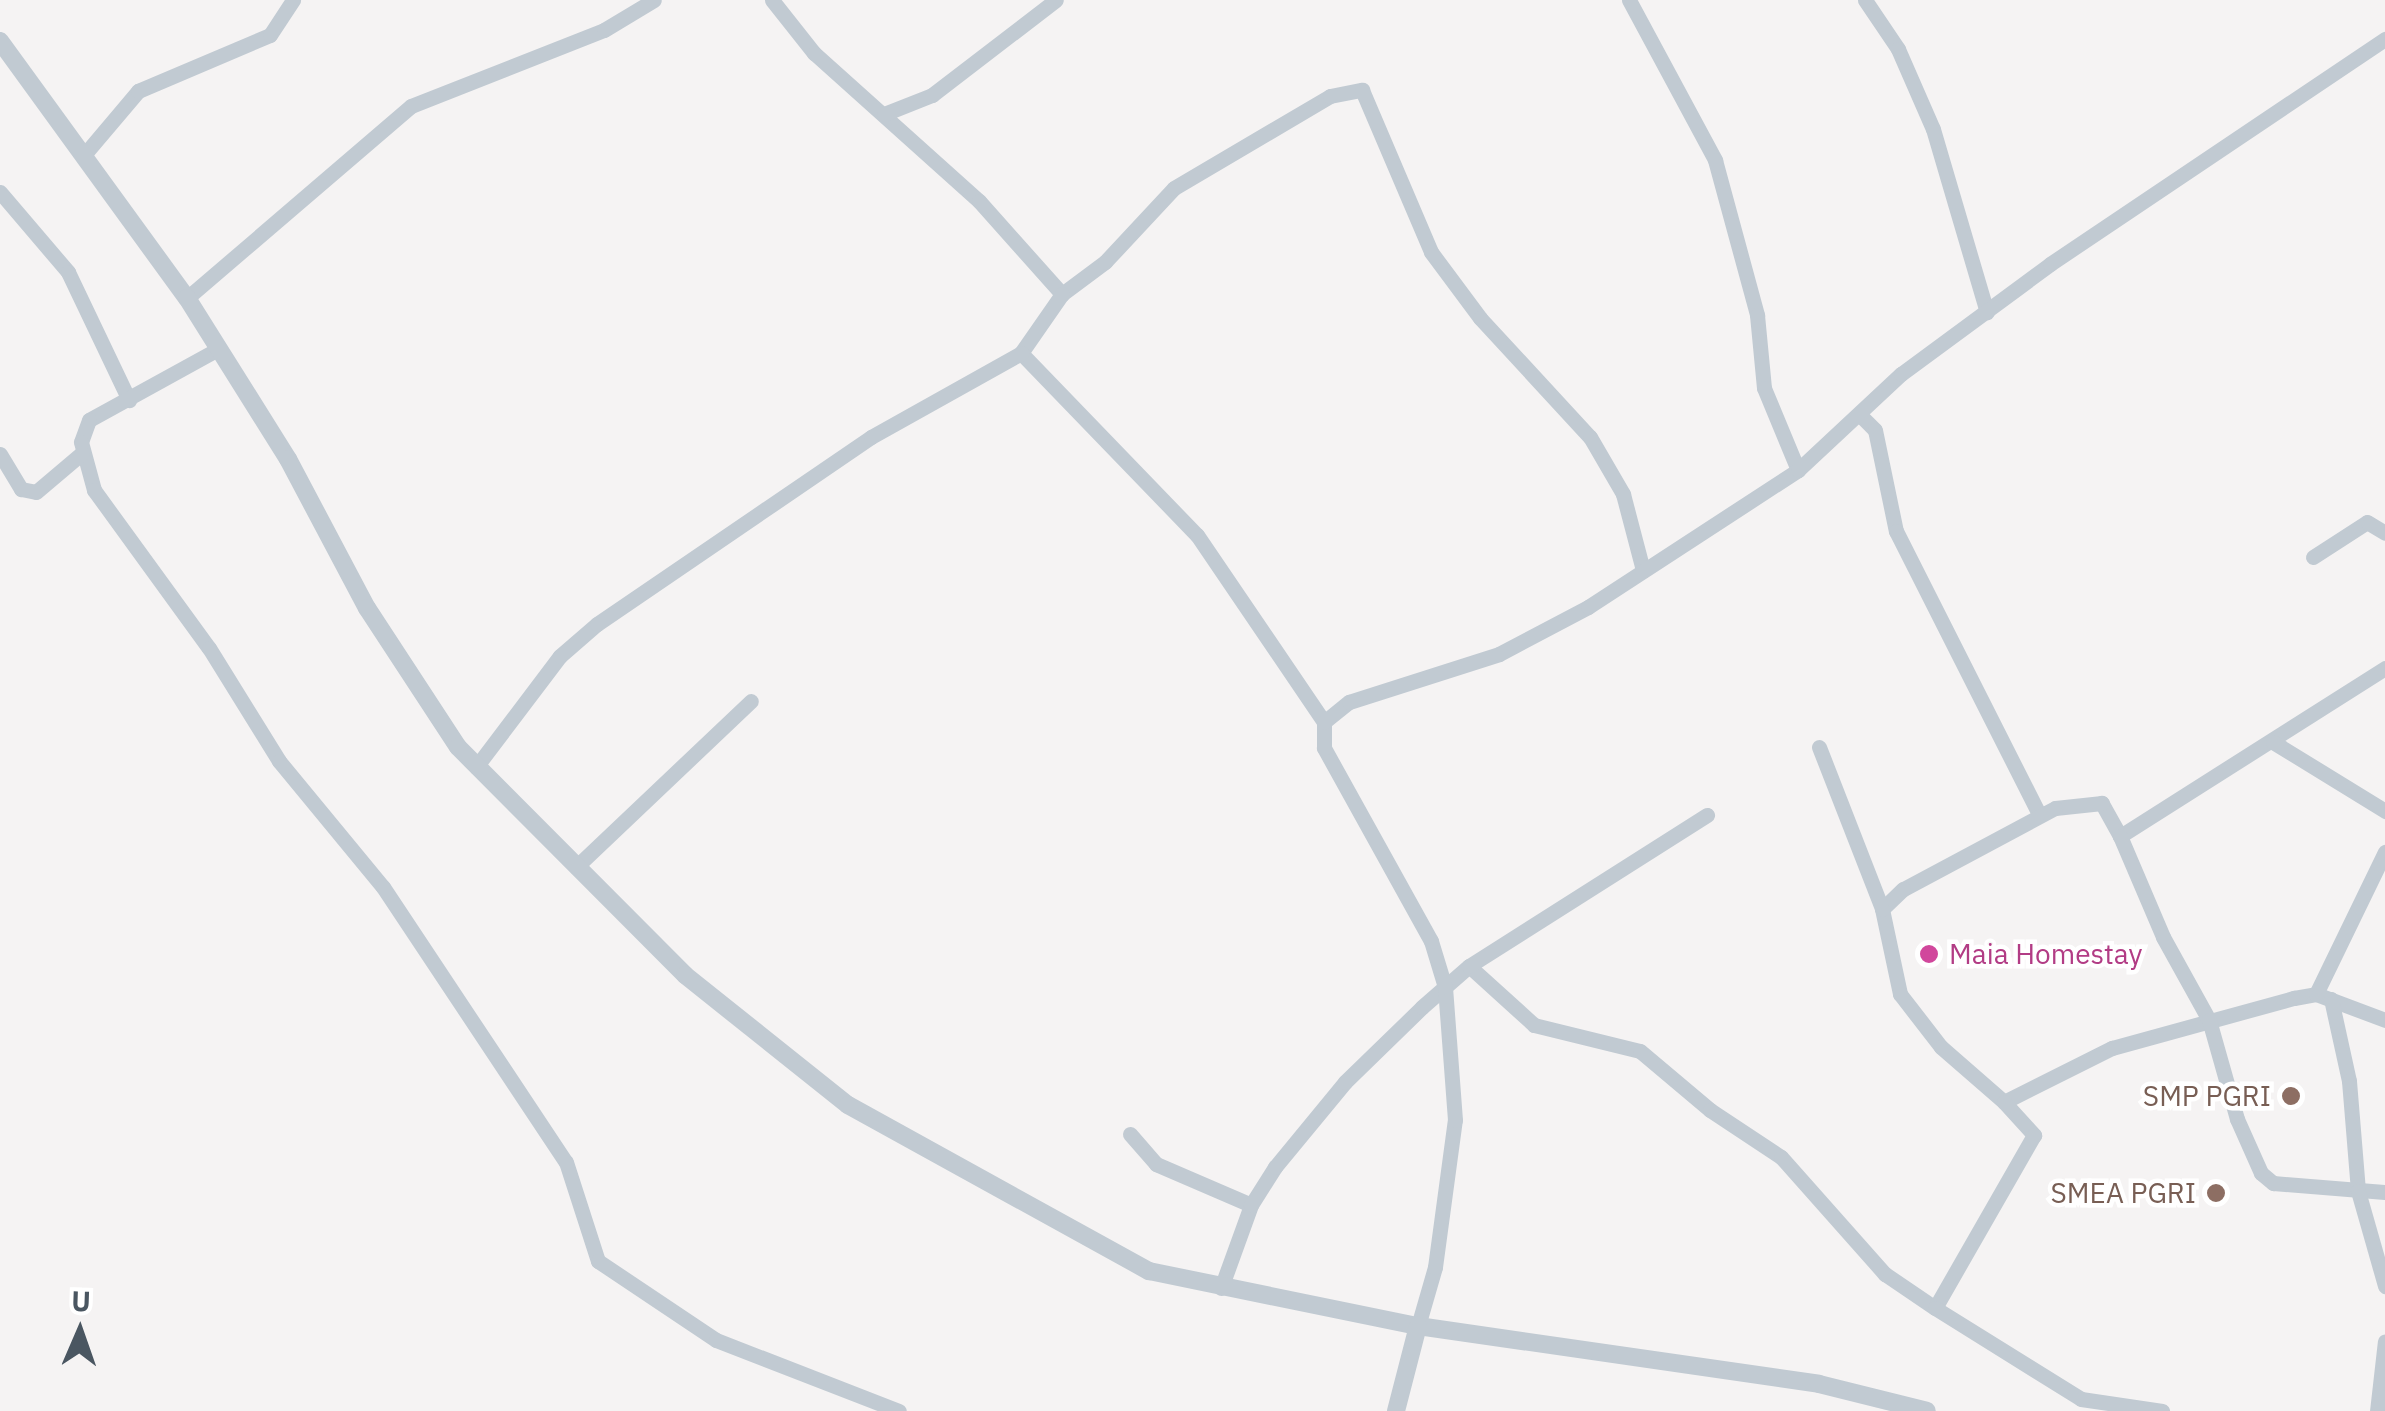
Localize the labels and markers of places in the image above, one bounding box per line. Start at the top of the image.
place label: Maia Homestay [1949,937,2143,971]
marker: Maia Homestay [1918,943,1940,965]
place label: SMP PGRI [2143,1079,2271,1113]
marker: SMP PGRI [2280,1085,2302,1107]
place label: SMEA PGRI [2051,1176,2196,1210]
marker: SMEA PGRI [2205,1182,2227,1204]

